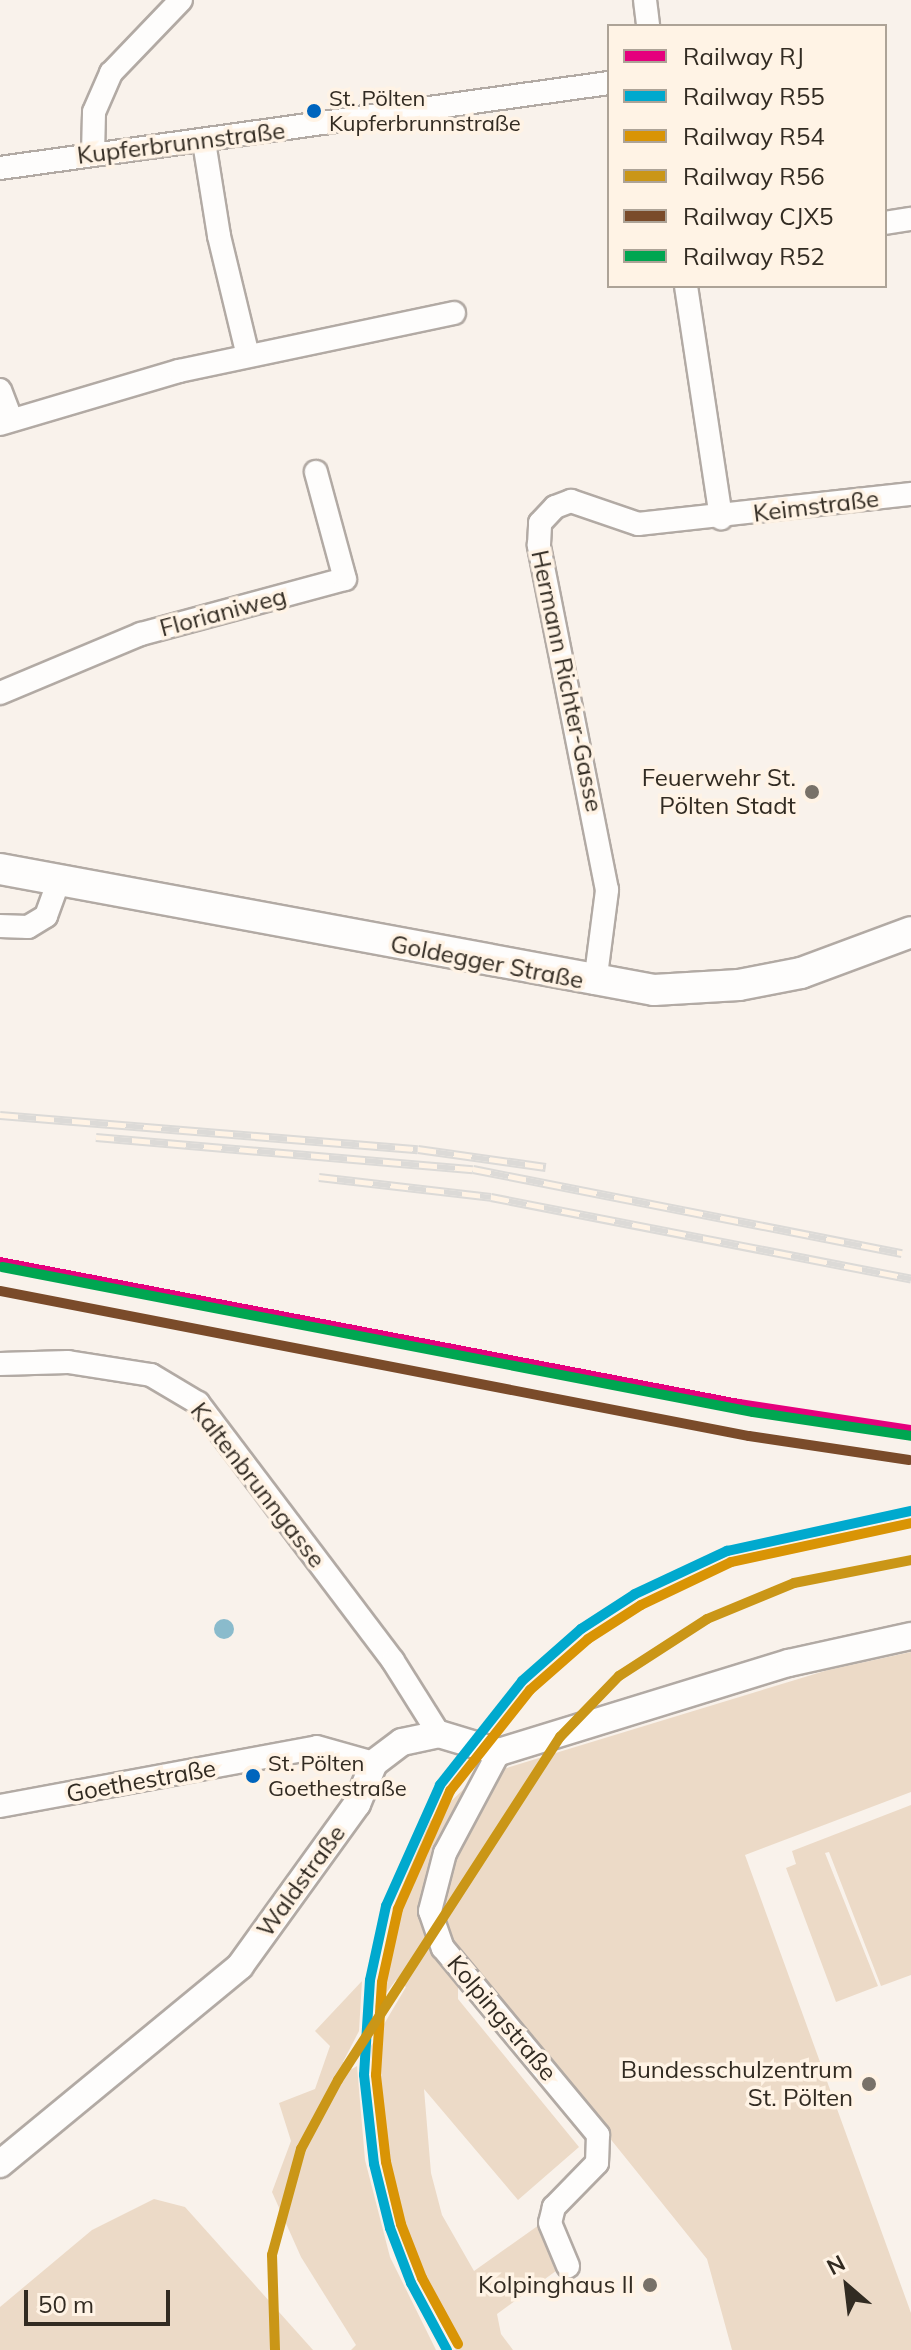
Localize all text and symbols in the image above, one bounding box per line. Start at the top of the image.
legend [607,24,887,288]
text: Railway RJ [683,41,804,71]
text: Railway R55 [683,81,825,111]
place label: St. Pölten Kupferbrunnstraße [329,85,521,136]
marker: St. Pölten Kupferbrunnstraße [306,103,322,119]
street label: Kupferbrunnstraße [75,116,287,170]
text: Railway R54 [683,121,825,151]
text: Railway R56 [683,161,825,191]
text: Railway CJX5 [683,201,834,231]
text: Railway R52 [683,241,825,271]
street label: Keimstraße [752,484,880,528]
street label: Hermann Richter-Gasse [525,547,609,815]
street label: Florianiweg [157,581,289,643]
place label: Feuerwehr St. Pölten Stadt [642,764,796,820]
marker: Feuerwehr St. Pölten Stadt [803,783,821,801]
street label: Goldegger Straße [388,929,586,995]
street label: Kaltenbrunngasse [185,1397,331,1573]
place label: St. Pölten Goethestraße [268,1750,407,1802]
street label: Goethestraße [64,1754,218,1808]
marker: St. Pölten Goethestraße [245,1768,261,1784]
street label: Waldstraße [251,1819,351,1943]
street label: Kolpingstraße [441,1950,563,2086]
place label: Bundesschulzentrum St. Pölten [621,2056,853,2112]
marker: Bundesschulzentrum St. Pölten [860,2075,878,2093]
north arrow [807,2246,887,2326]
text: N [822,2249,850,2281]
place label: Kolpinghaus II [478,2271,634,2299]
scale bar [28,2274,174,2324]
marker: Kolpinghaus II [641,2276,659,2294]
text: 50 m [38,2289,94,2319]

